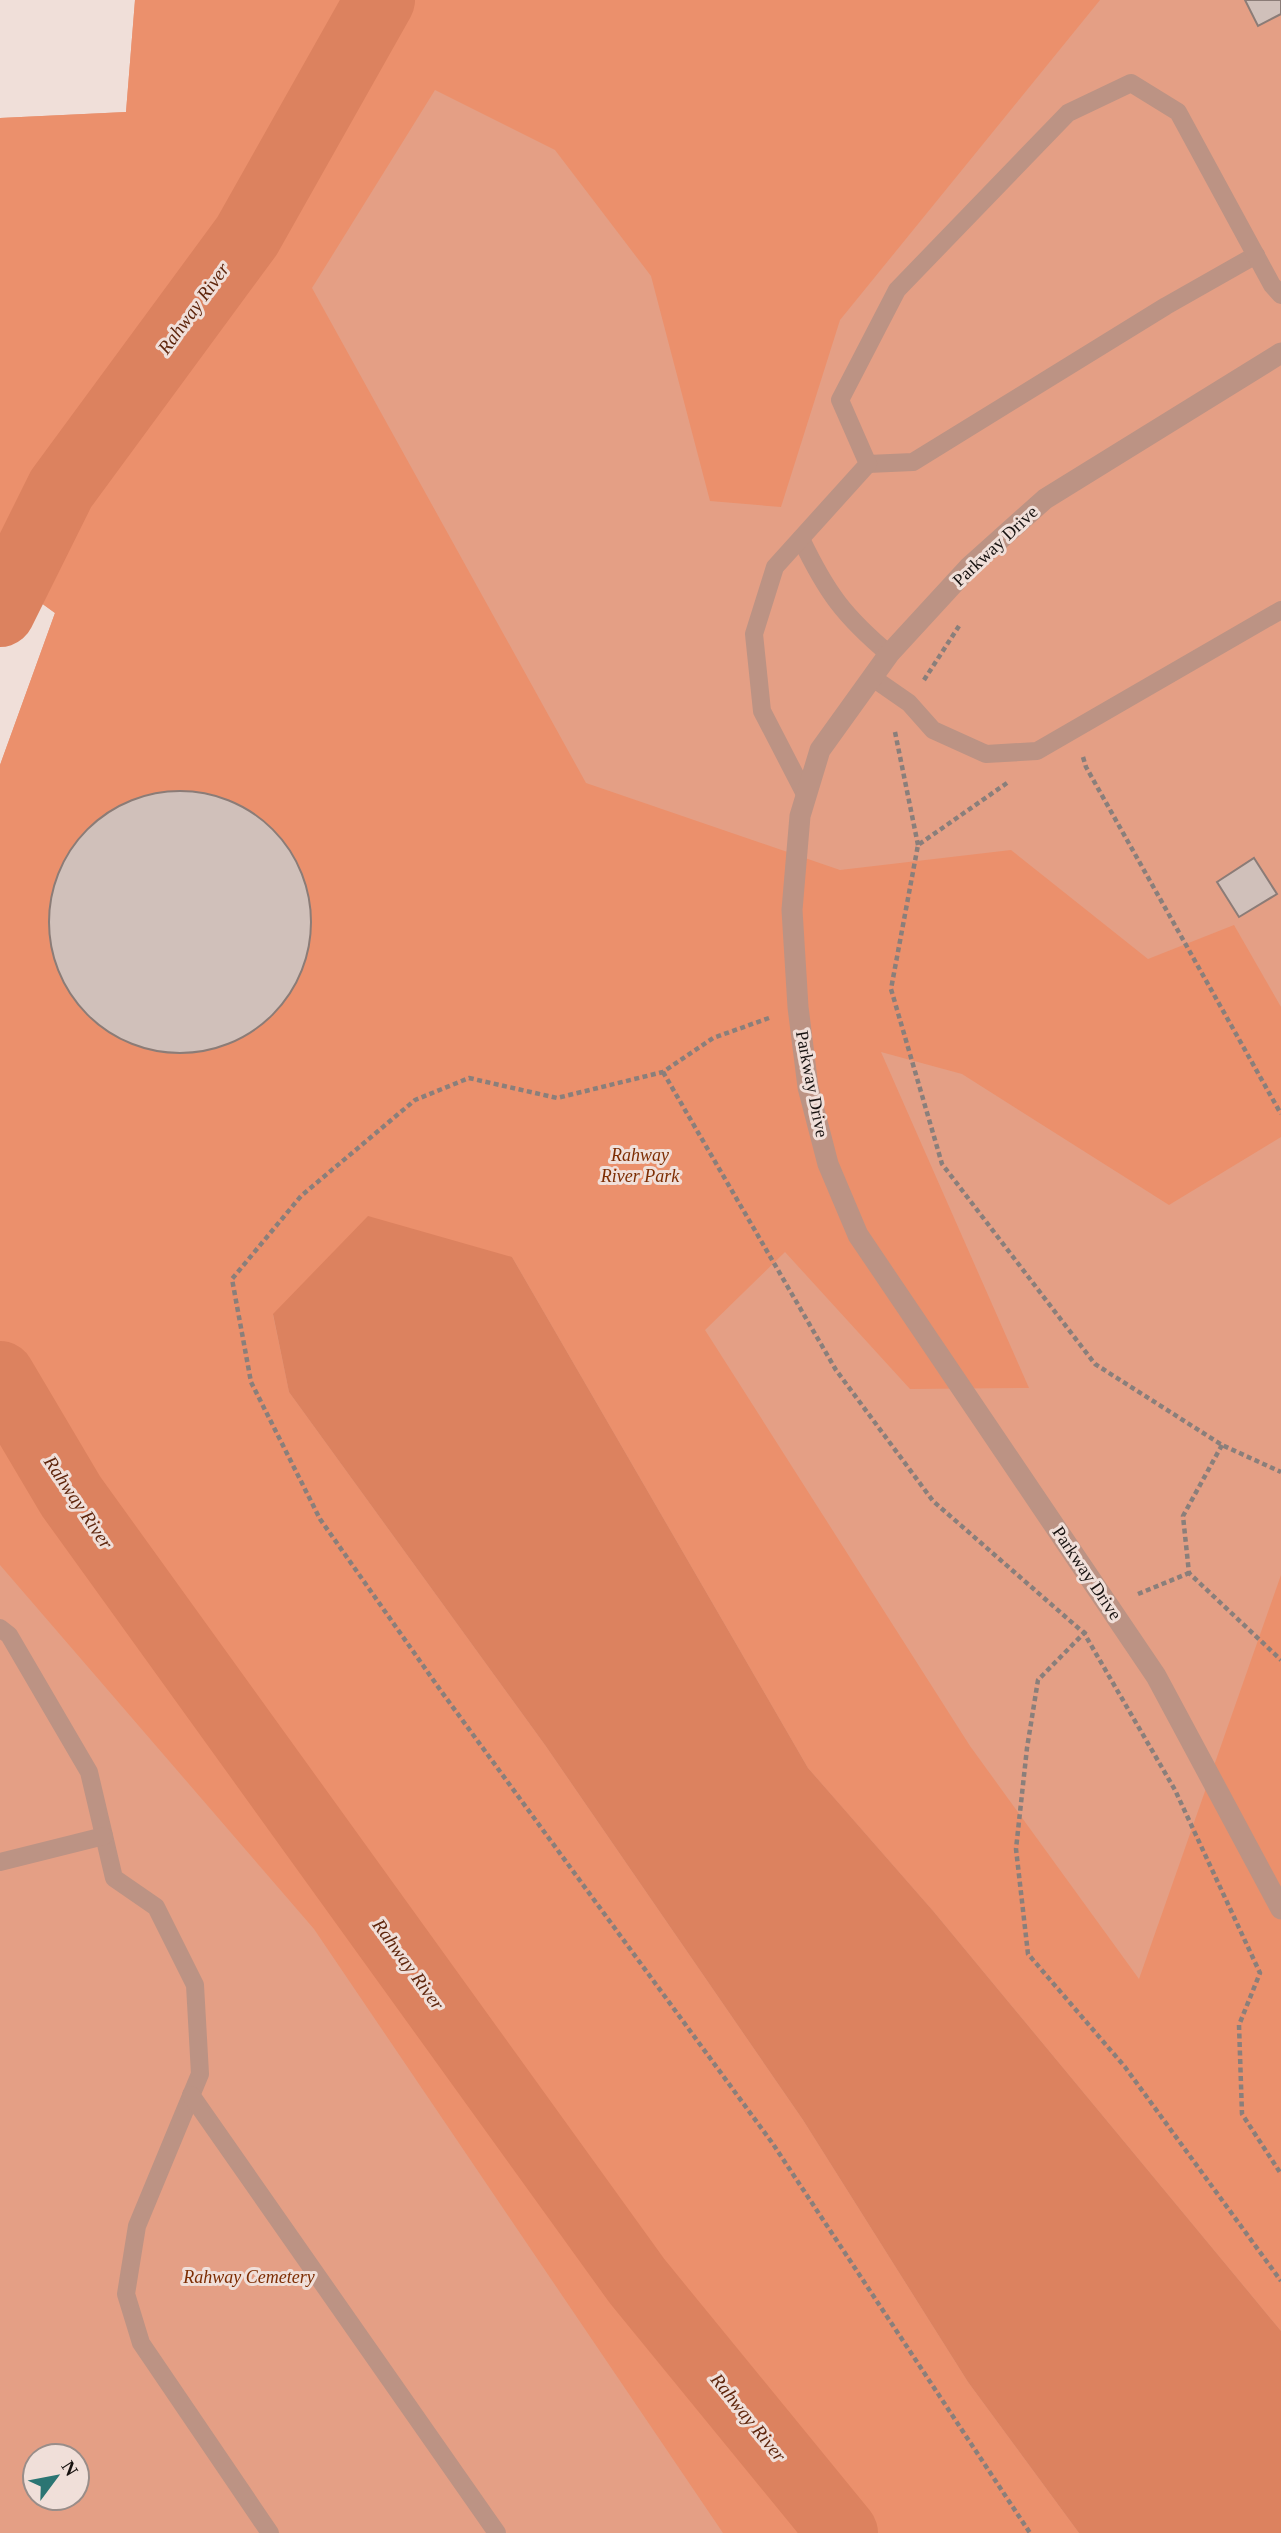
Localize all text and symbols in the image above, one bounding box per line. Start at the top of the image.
water label: Rahway River [153,258,234,359]
street label: Parkway Drive [949,502,1041,590]
street label: Parkway Drive [792,1029,832,1139]
park label: Rahway River Park [600,1145,680,1186]
water label: Rahway River [39,1451,118,1553]
street label: Parkway Drive [1048,1522,1126,1624]
water label: Rahway River [368,1914,449,2014]
park label: Rahway Cemetery [182,2267,315,2287]
water label: Rahway River [706,2368,791,2466]
north arrow [21,2442,91,2512]
text: N [57,2457,83,2480]

